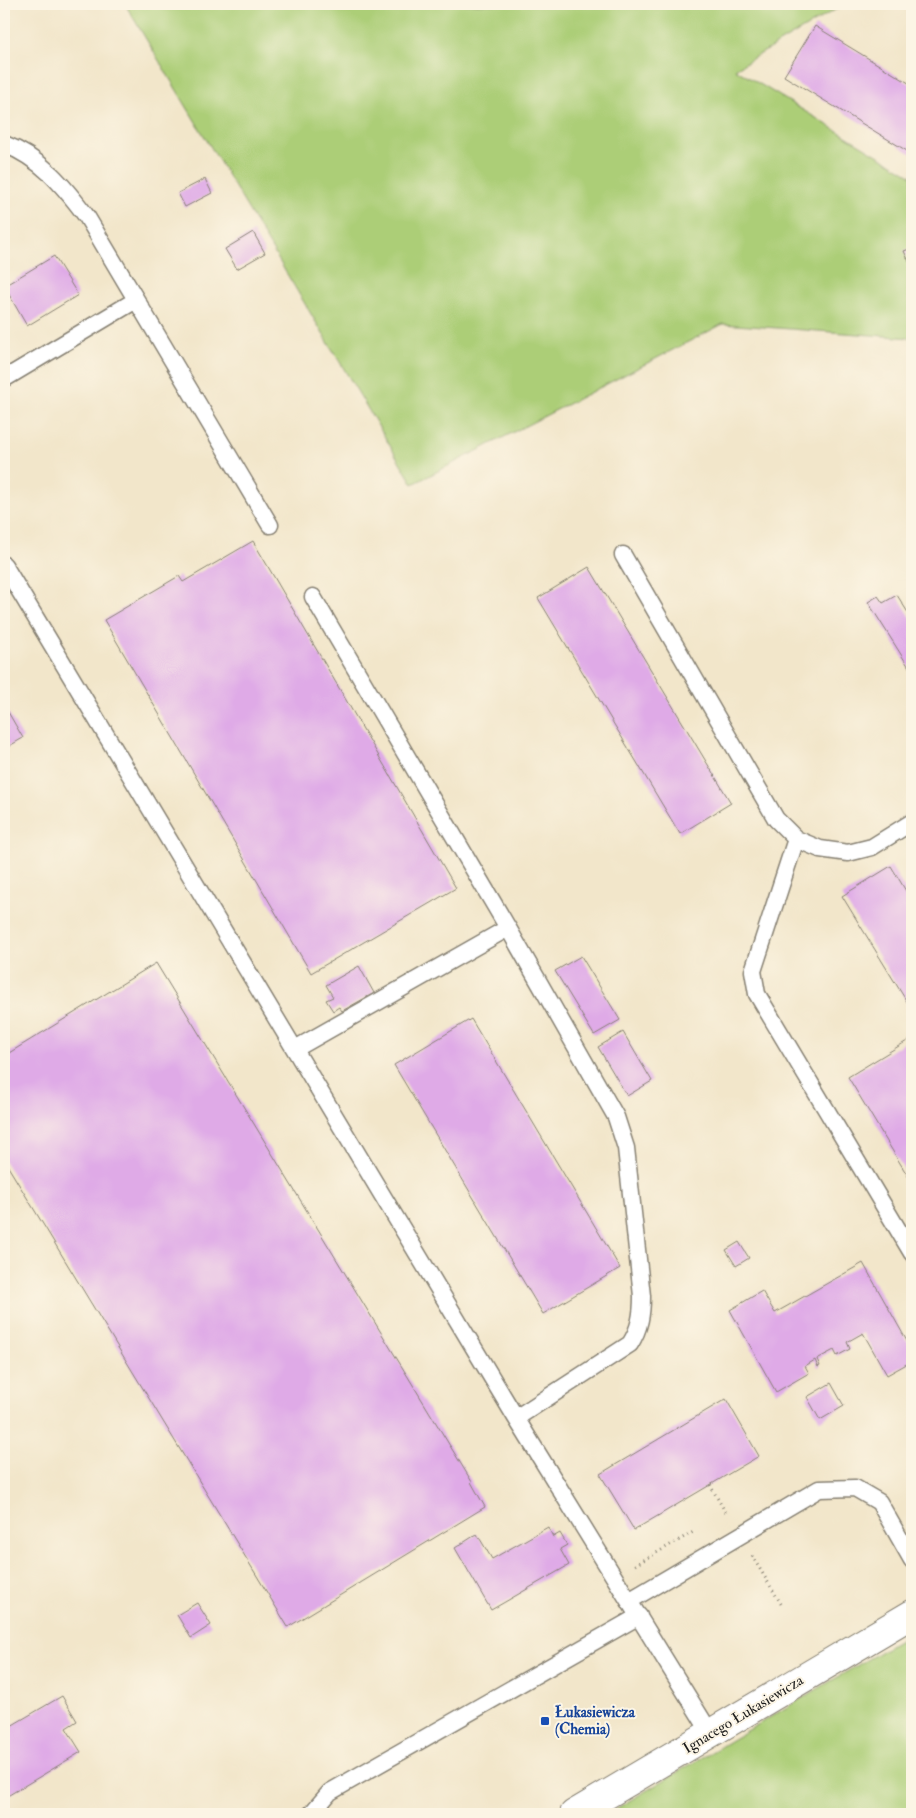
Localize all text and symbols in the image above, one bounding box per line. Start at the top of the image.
street label: Ignacego Łukasiewicza [680,1671,808,1758]
place label: Łukasiewicza (Chemia) [555,1703,636,1739]
marker: Łukasiewicza (Chemia) [539,1715,551,1727]

